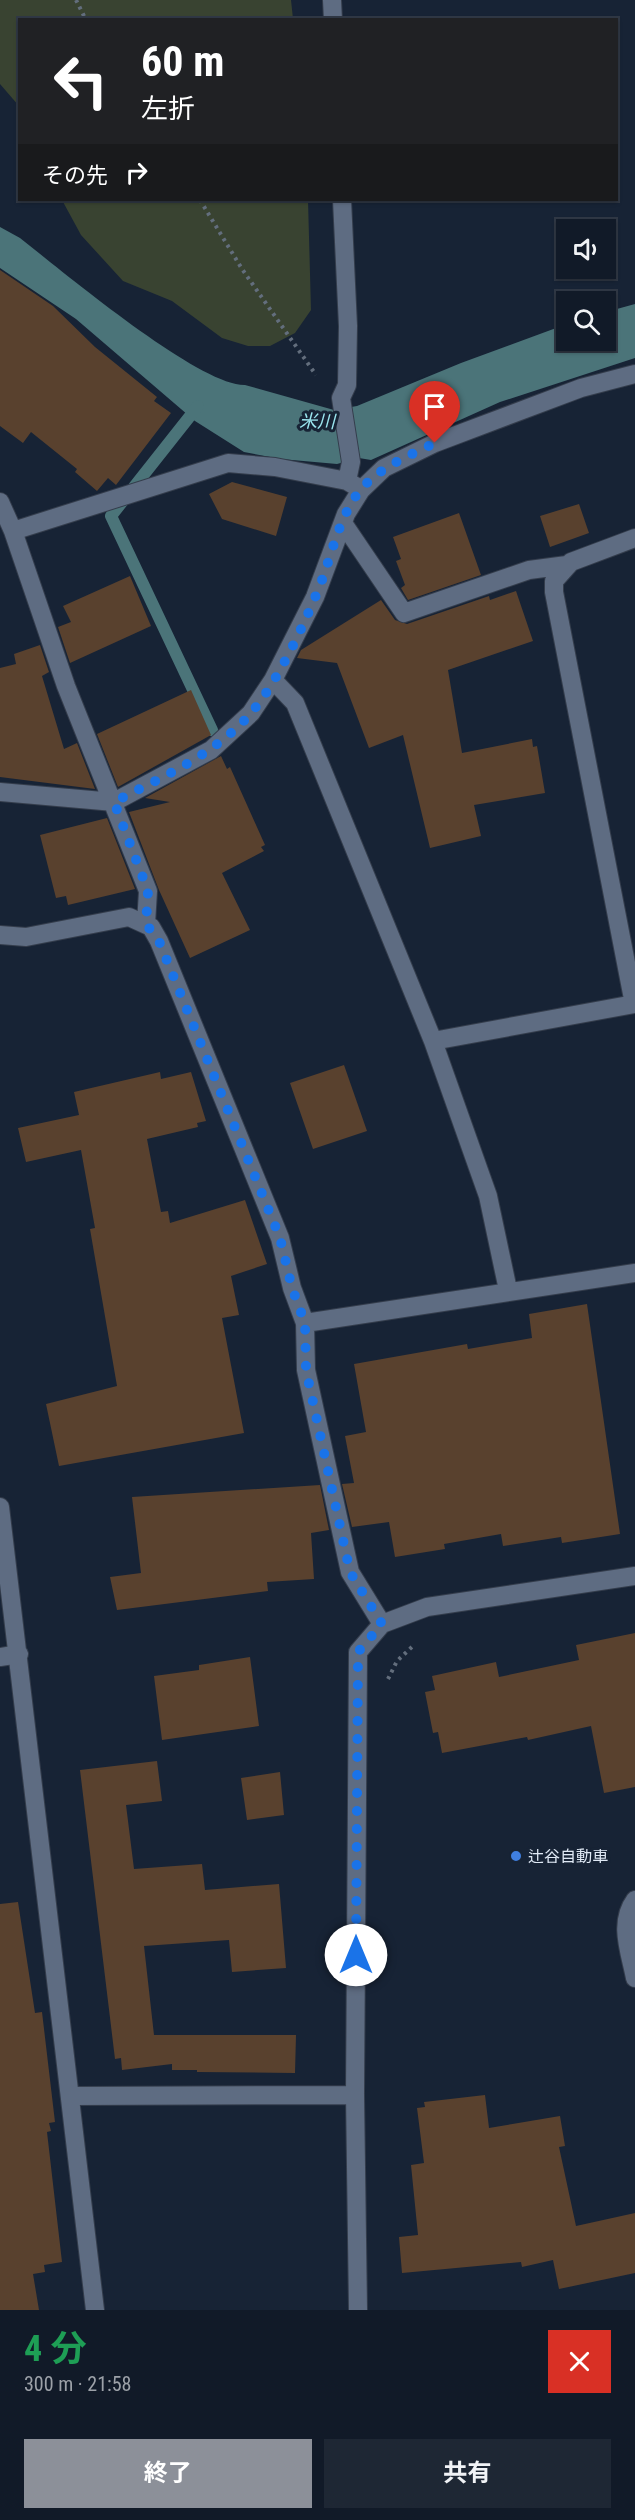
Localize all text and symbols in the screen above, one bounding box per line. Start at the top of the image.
text: 60 m [141,37,224,86]
icon: left [42,42,120,120]
text: 左折 [141,93,195,125]
icon: right [120,156,153,189]
text: その先 [42,163,108,188]
map controls [556,219,616,351]
button: sound [556,219,616,279]
button: search [556,291,616,351]
pin [409,381,460,443]
icon: arrive [418,390,451,423]
water label: 米川 [299,410,337,432]
place label: 辻谷自動車 [528,1847,608,1866]
marker: 辻谷自動車 [509,1849,523,1863]
position arrow [324,1923,388,1987]
text: 4 分 [24,2328,87,2370]
button: close [548,2330,611,2393]
text: 300 m · 21:58 [24,2372,131,2396]
button: 終了 [24,2439,312,2508]
button: 共有 [324,2439,611,2508]

